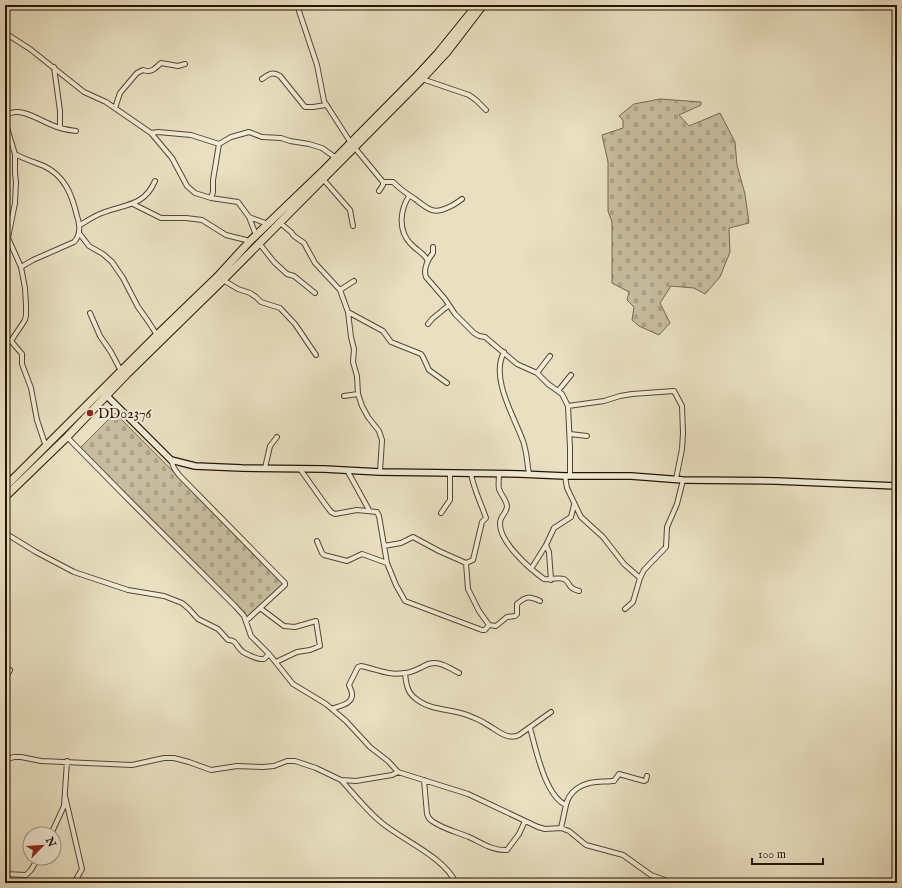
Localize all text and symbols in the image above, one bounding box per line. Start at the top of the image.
place label: DD02376 [98,405,153,423]
marker: DD02376 [85,408,95,418]
north arrow [22,826,62,866]
text: N [41,834,59,850]
scale bar [752,840,823,866]
text: 100 m [758,847,786,862]

